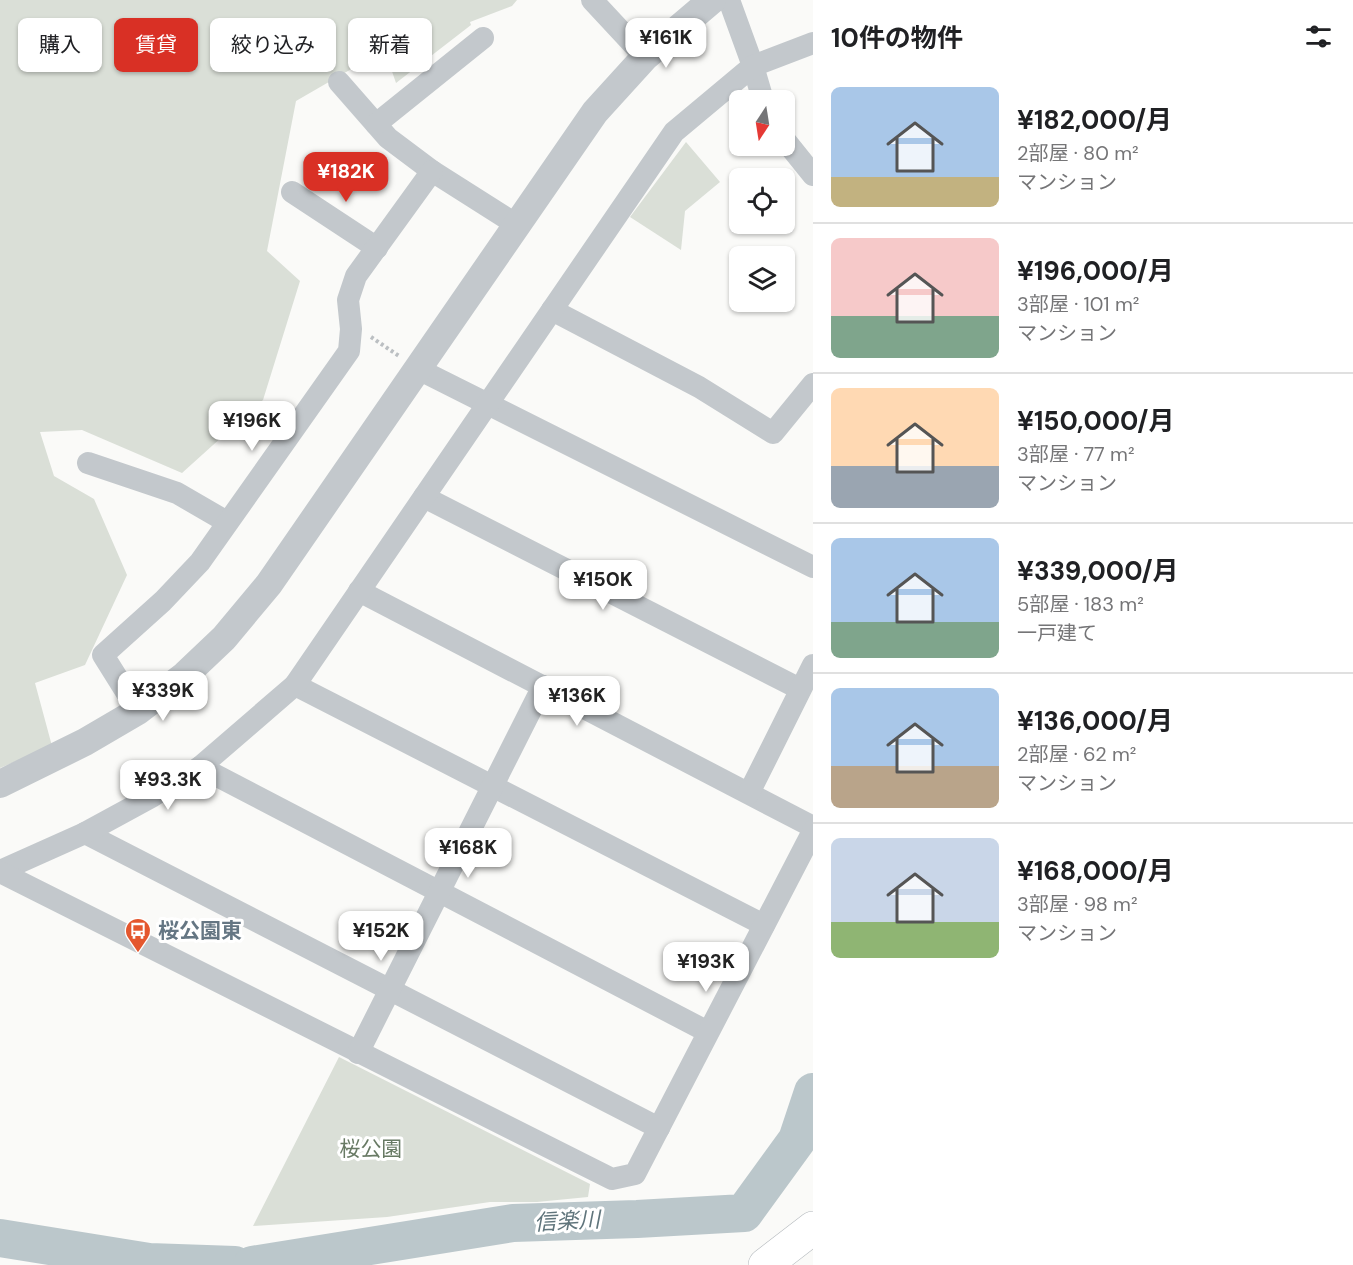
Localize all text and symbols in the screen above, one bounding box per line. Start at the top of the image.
chip: 購入 [18,18,102,72]
chip: 賃貸 [114,18,198,72]
chip: 絞り込み [210,18,336,72]
chip: 新着 [348,18,432,72]
pin: ¥161K [624,18,708,69]
icon: filters [1302,20,1335,53]
text: 10件の物件 [831,21,963,55]
text: ¥161K [639,24,693,50]
north arrow [729,90,795,156]
map controls [729,90,795,312]
text: ¥182,000/月 [1017,103,1172,137]
icon: home [879,111,951,183]
text: 2部屋 · 80 m² [1017,140,1139,166]
pin: ¥182K [304,152,388,203]
text: ¥182K [317,158,375,184]
button: locate [729,168,795,234]
text: マンション [1017,169,1117,195]
button: layers [729,246,795,312]
text: ¥196,000/月 [1017,254,1174,288]
icon: home [879,262,951,334]
text: 3部屋 · 101 m² [1017,291,1139,317]
text: マンション [1017,320,1117,346]
pin: ¥196K [210,401,294,452]
text: ¥150,000/月 [1017,404,1174,438]
text: ¥196K [223,407,281,433]
icon: home [879,412,951,484]
text: 3部屋 · 77 m² [1017,441,1135,467]
text: マンション [1017,470,1117,496]
text: ¥339,000/月 [1017,554,1179,588]
pin: ¥150K [561,560,645,611]
icon: home [879,562,951,634]
text: ¥150K [573,566,633,592]
text: 5部屋 · 183 m² [1017,591,1144,617]
text: 一戸建て [1017,620,1097,646]
pin: ¥339K [121,671,205,722]
pin: ¥136K [535,676,619,727]
text: ¥339K [132,677,194,703]
text: ¥136K [548,682,606,708]
text: ¥136,000/月 [1017,704,1173,738]
icon: home [879,712,951,784]
text: 2部屋 · 62 m² [1017,741,1136,767]
pin: ¥93.3K [119,760,217,811]
text: ¥93.3K [134,766,202,792]
text: マンション [1017,770,1117,796]
pin: ¥168K [426,828,510,879]
text: ¥168K [439,834,497,860]
text: ¥168,000/月 [1017,854,1174,888]
icon: home [879,862,951,934]
text: 3部屋 · 98 m² [1017,891,1138,917]
pin: ¥152K [339,911,423,962]
bus stop icon: 桜公園東 [123,916,153,954]
place label: 桜公園東 [158,917,242,945]
text: ¥152K [352,917,410,943]
text: マンション [1017,920,1117,946]
pin: ¥193K [664,942,748,993]
text: ¥193K [677,948,735,974]
park label: 桜公園 [340,1135,403,1163]
water label: 信楽川 [533,1205,603,1237]

